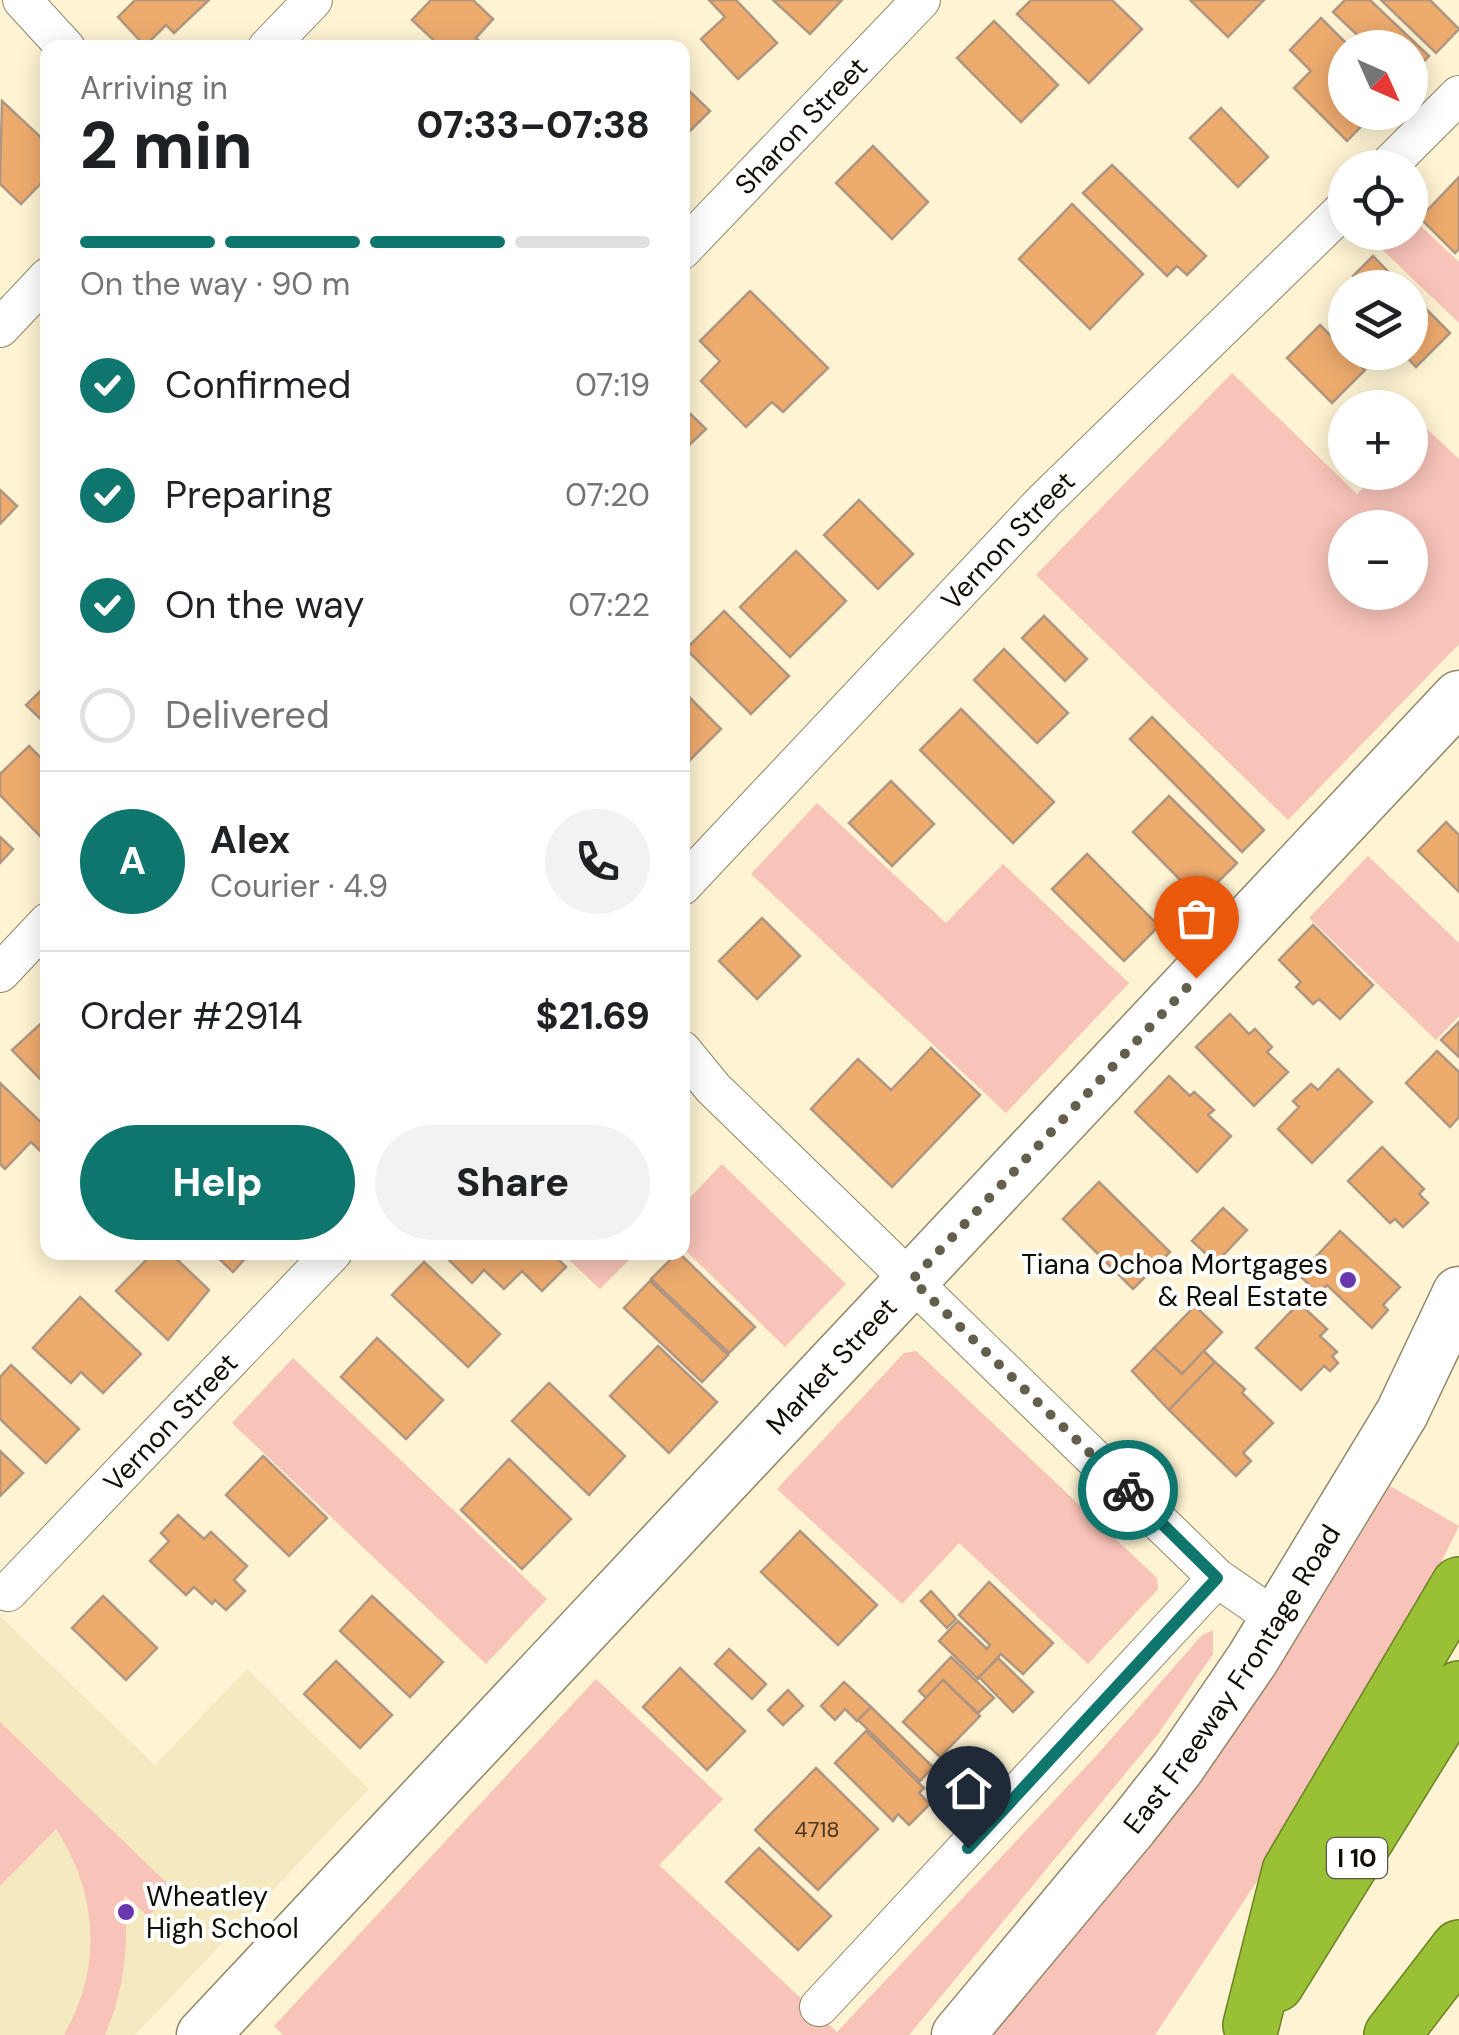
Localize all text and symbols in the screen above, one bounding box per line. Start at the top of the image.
north arrow [1328,30,1428,130]
map controls [1328,30,1428,610]
street label: Sharon Street [726,49,875,202]
text: Arriving in [80,67,228,109]
text: 07:33–07:38 [417,100,650,150]
text: 2 min [80,104,253,188]
button: locate [1328,150,1428,250]
text: On the way · 90 m [80,263,350,305]
button: layers [1328,270,1428,370]
icon: check [80,358,135,413]
text: Confirmed [165,360,351,410]
text: 07:19 [575,364,650,406]
button: + [1328,390,1428,490]
street label: Vernon Street [933,463,1083,618]
icon: check [80,468,135,523]
text: Preparing [165,470,333,520]
text: 07:20 [565,474,650,516]
button: − [1328,510,1428,610]
icon: check [80,578,135,633]
text: On the way [165,580,364,630]
text: 07:22 [568,584,650,626]
text: Delivered [165,690,330,740]
button: phone [545,809,650,914]
text: Alex [210,815,290,865]
text: A [119,836,146,886]
text: Courier · 4.9 [210,865,388,907]
pin [1154,876,1239,979]
icon: bag [1169,891,1224,946]
text: Order #2914 [80,991,303,1041]
text: $21.69 [535,991,650,1041]
button: Help [80,1125,355,1240]
button: Share [375,1125,650,1240]
place label: Tiana Ochoa Mortgages & Real Estate [1021,1246,1328,1315]
marker: Tiana Ochoa Mortgages & Real Estate [1337,1269,1359,1291]
street label: Market Street [758,1289,905,1442]
street label: Vernon Street [95,1345,246,1500]
courier [1078,1440,1178,1540]
icon: bike [1101,1463,1156,1518]
street label: East Freeway Frontage Road [1115,1517,1349,1841]
pin [926,1746,1011,1849]
icon: home [941,1761,996,1816]
house number: 4718 [794,1815,840,1844]
road number: I 10 [1327,1838,1387,1878]
place label: Wheatley High School [146,1878,299,1947]
marker: Wheatley High School [115,1901,137,1923]

